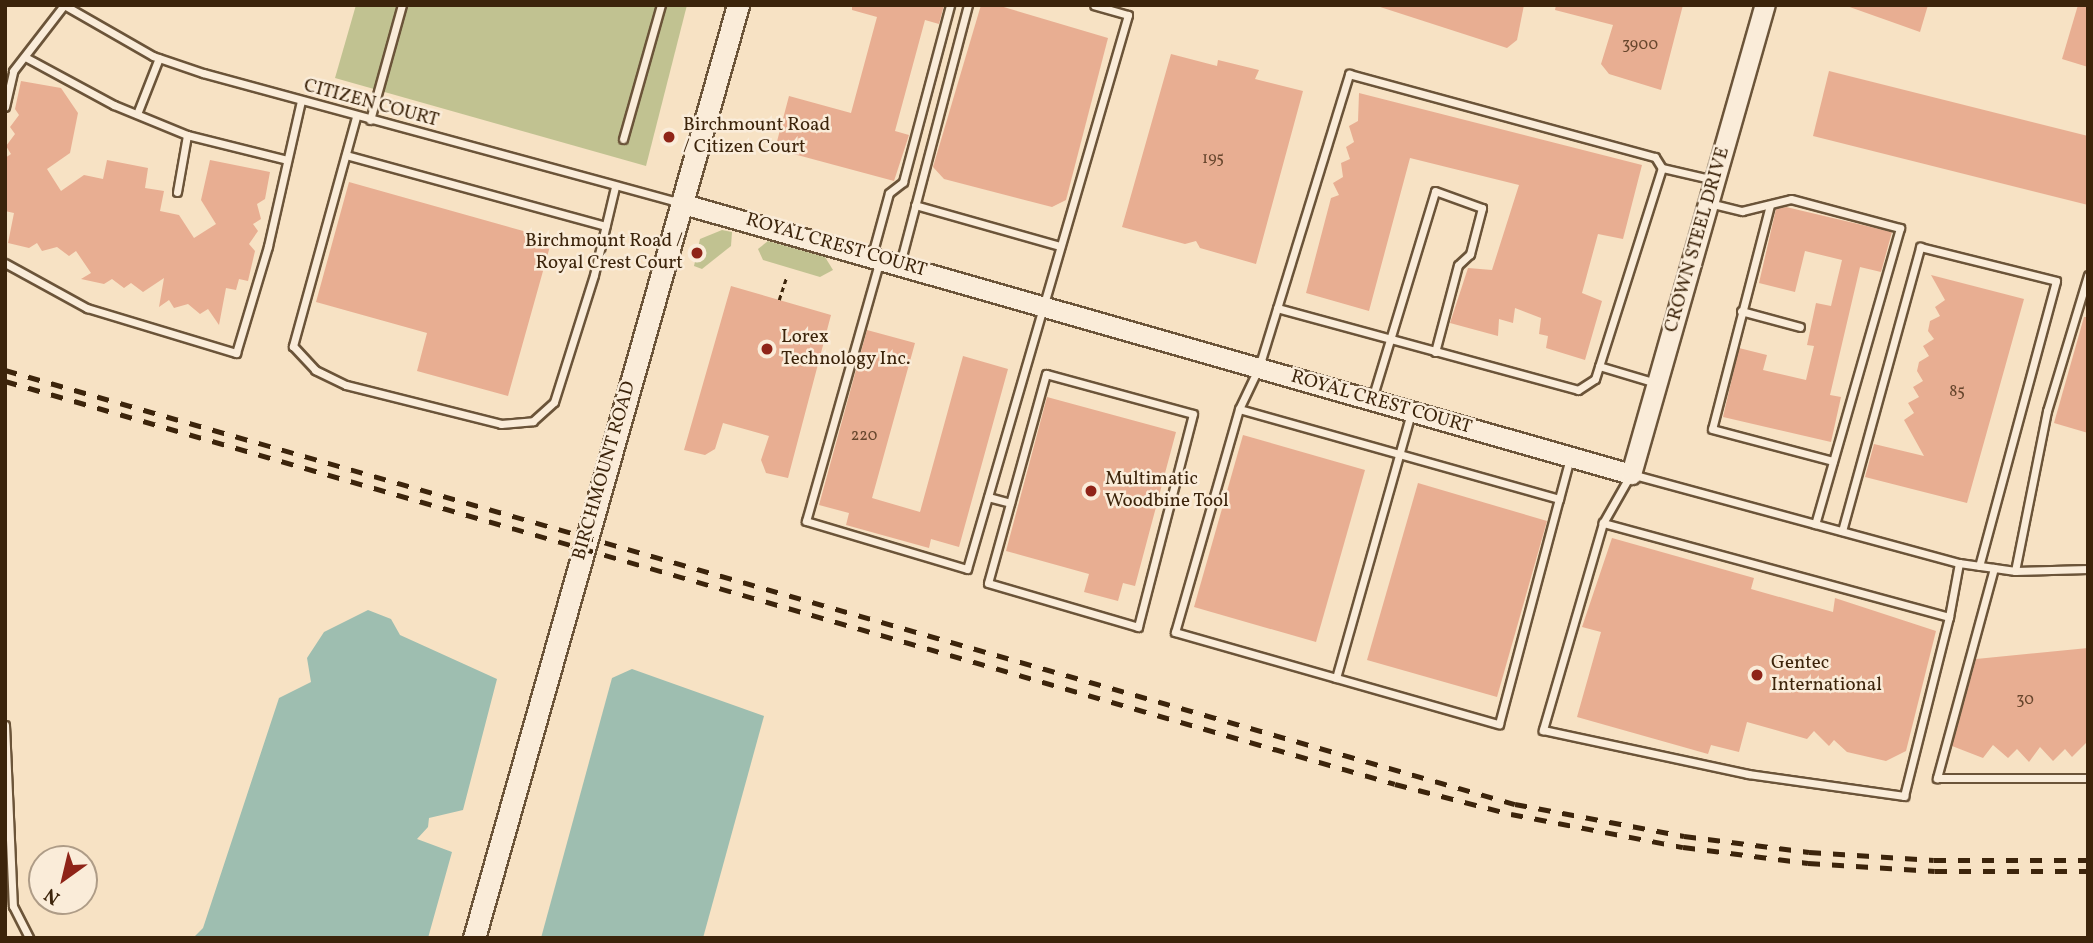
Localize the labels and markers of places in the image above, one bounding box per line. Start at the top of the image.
place label: Birchmount Road / Citizen Court [683,115,830,159]
marker: Birchmount Road / Citizen Court [661,129,677,145]
place label: Birchmount Road / Royal Crest Court [525,231,683,275]
marker: Birchmount Road / Royal Crest Court [689,245,705,261]
place label: Lorex Technology Inc. [781,327,911,371]
marker: Lorex Technology Inc. [759,341,775,357]
place label: Multimatic Woodbine Tool [1105,469,1229,513]
marker: Multimatic Woodbine Tool [1083,483,1099,499]
place label: Gentec International [1771,653,1882,697]
marker: Gentec International [1749,667,1765,683]

